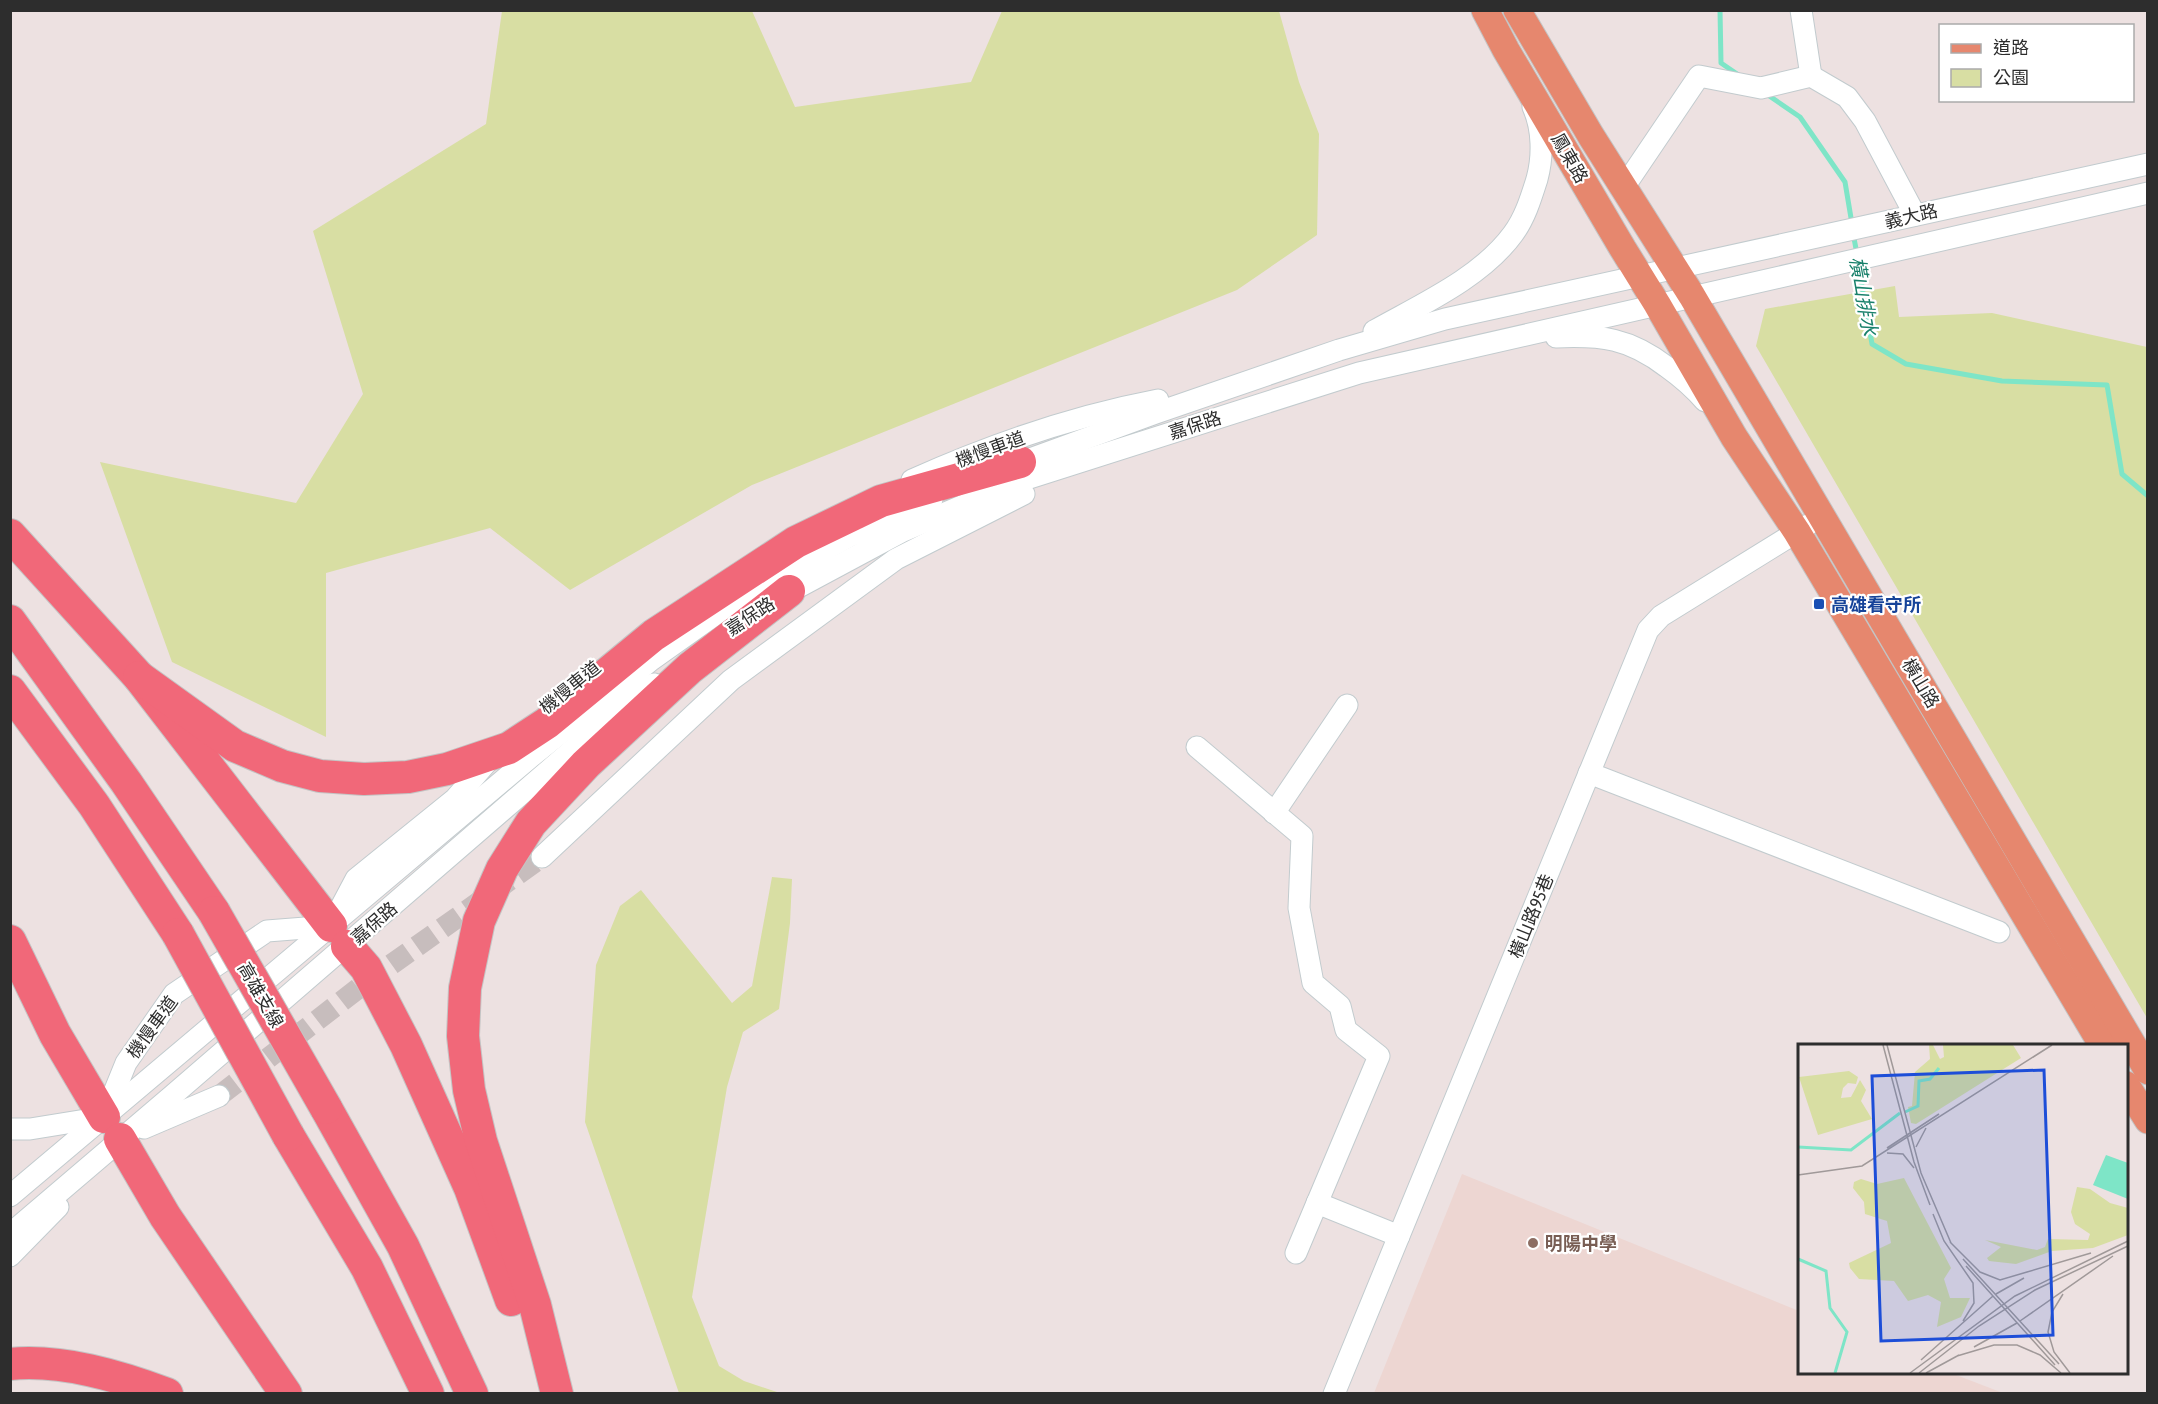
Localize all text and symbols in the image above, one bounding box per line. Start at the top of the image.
legend [1939,24,2134,102]
text: 道路 [1993,37,2029,58]
text: 公園 [1993,67,2029,88]
street label: 鳳東路 [1547,129,1593,187]
street label: 義大路 [1882,200,1940,232]
water label: 橫山排水 [1846,255,1882,338]
street label: 嘉保路 [1166,407,1224,443]
street label: 機慢車道 [953,427,1027,471]
street label: 嘉保路 [722,592,778,640]
place label: 高雄看守所 [1831,594,1921,615]
marker: 高雄看守所 [1812,597,1826,611]
street label: 橫山路 [1898,654,1944,712]
street label: 機慢車道 [535,656,605,718]
street label: 橫山路95巷 [1505,871,1557,961]
street label: 嘉保路 [347,897,401,949]
street label: 高雄支線 [234,959,288,1031]
street label: 機慢車道 [122,992,182,1062]
inset map [1798,1044,2128,1374]
place label: 明陽中學 [1545,1233,1617,1254]
marker: 明陽中學 [1526,1236,1540,1250]

